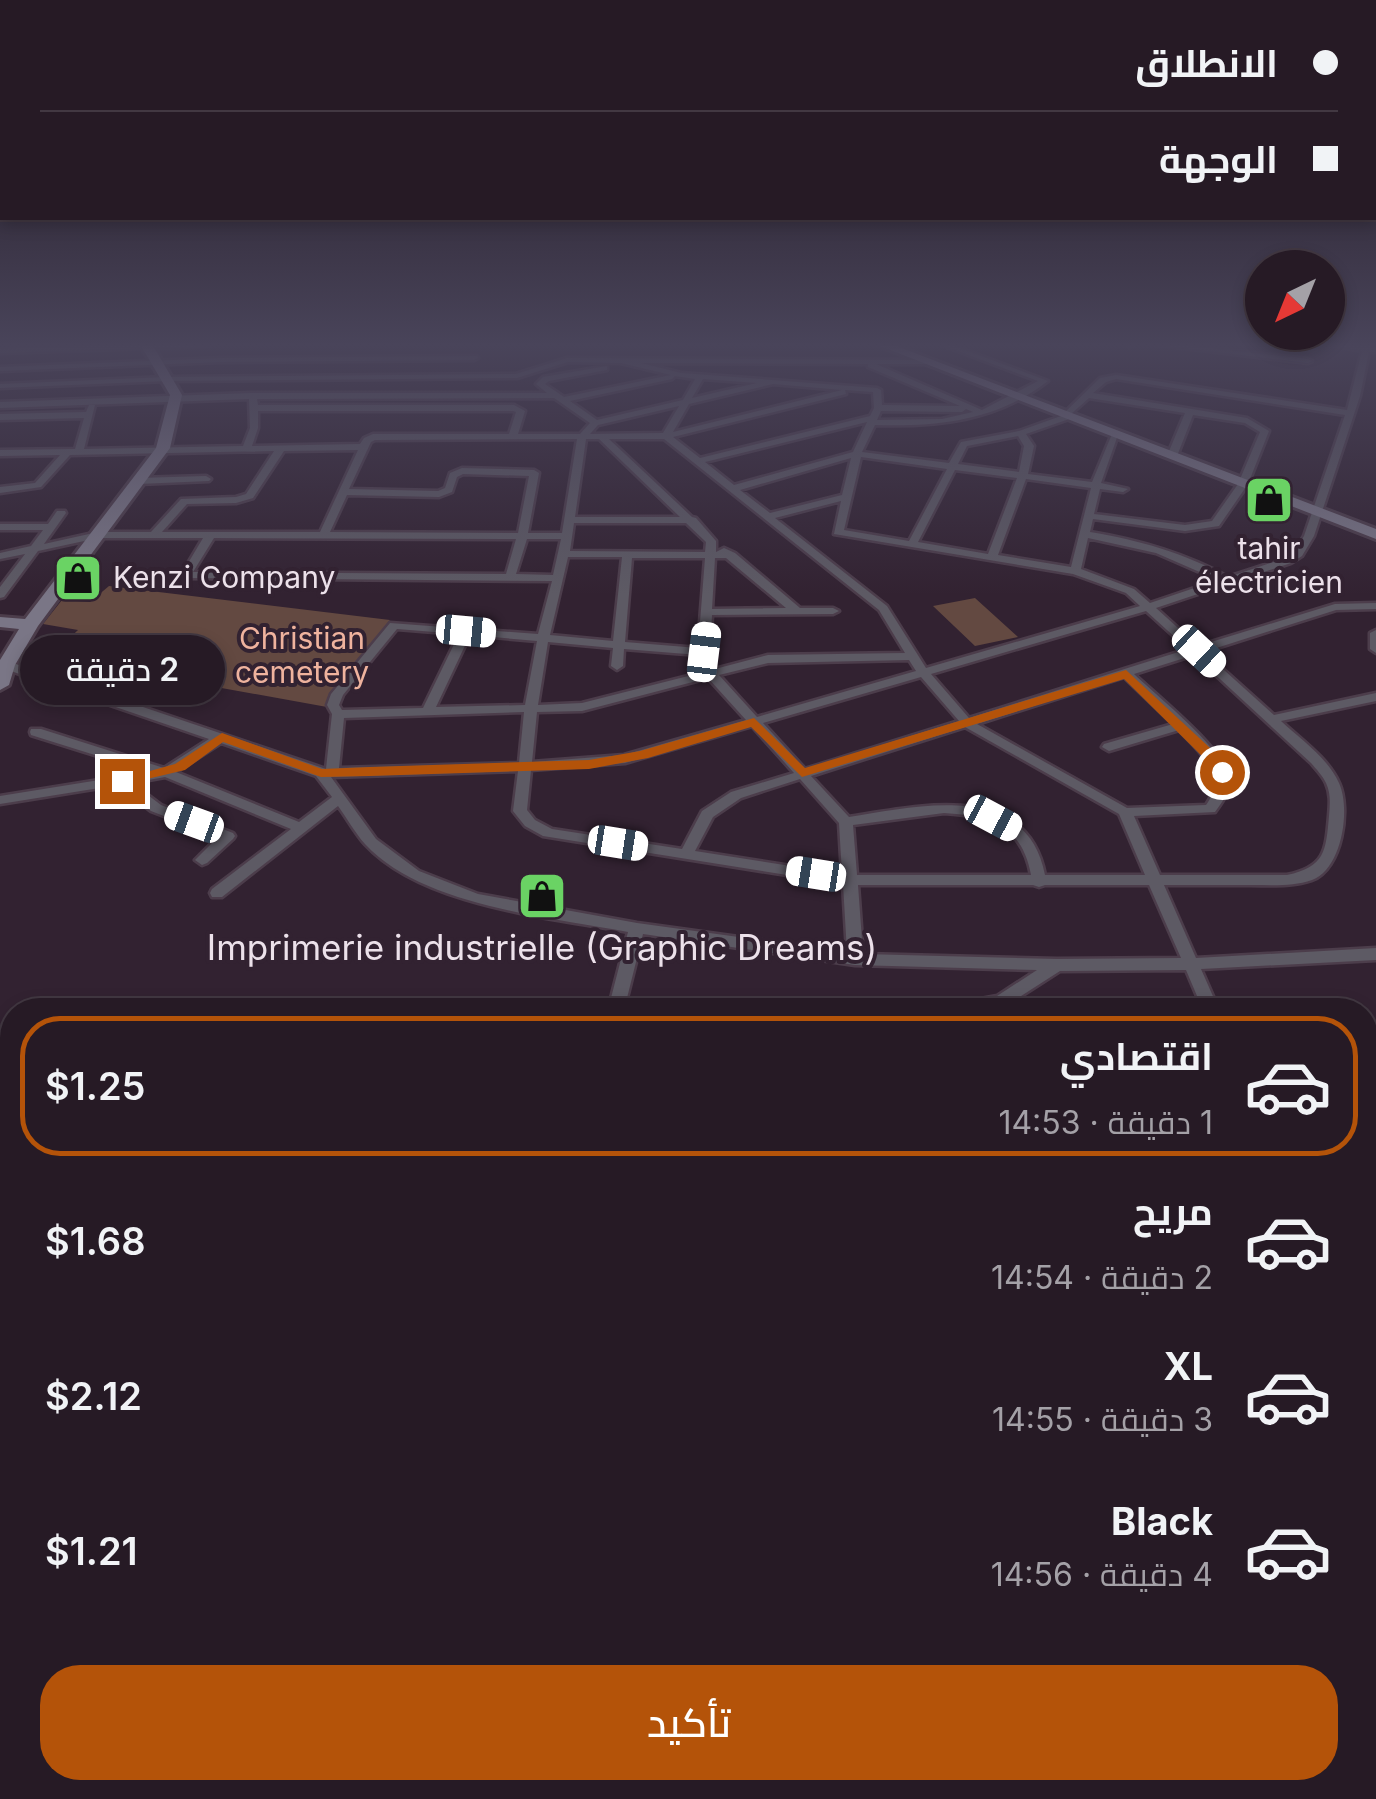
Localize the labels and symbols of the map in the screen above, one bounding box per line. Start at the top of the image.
north arrow [1245,250,1345,350]
shop icon: tahir électricien [1243,474,1295,526]
place label: tahir électricien [1195,530,1343,600]
shop icon: Kenzi Company [52,552,104,604]
place label: Kenzi Company [113,559,335,595]
car [435,613,497,649]
park label: Christian cemetery [235,620,369,690]
car [685,620,723,684]
car [1167,620,1231,682]
callout: 2 دقيقة [19,636,224,706]
route start [1200,750,1245,795]
route end [100,759,145,804]
car [959,791,1027,845]
car [161,798,227,846]
car [586,823,650,863]
car [784,854,848,894]
shop icon: Imprimerie industrielle (Graphic Dreams) [516,870,568,922]
place label: Imprimerie industrielle (Graphic Dreams) [207,926,877,968]

